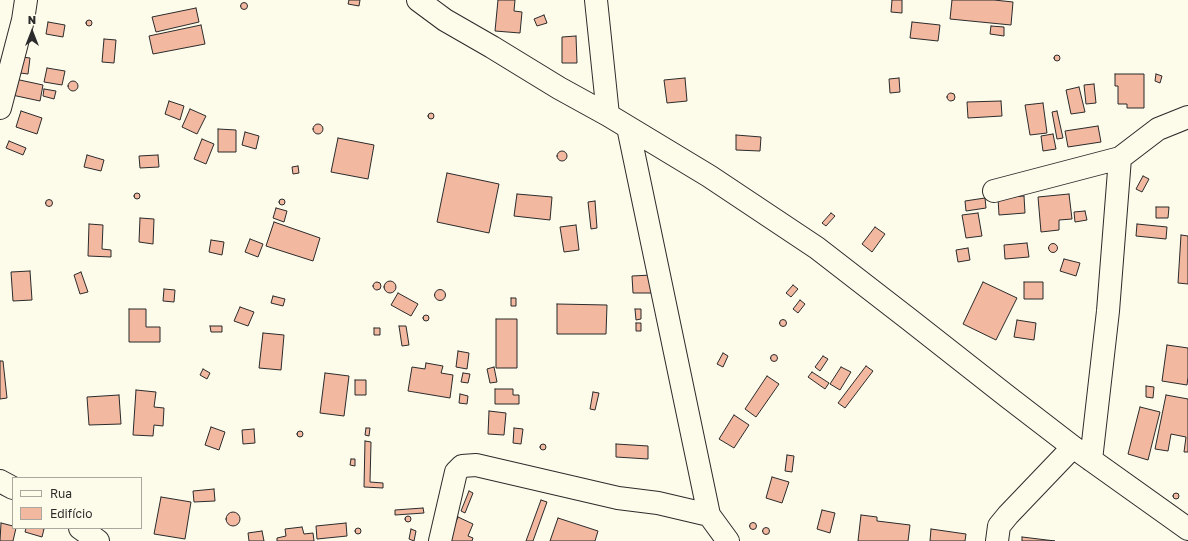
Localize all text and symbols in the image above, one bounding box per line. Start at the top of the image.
north arrow [12,12,52,52]
text: N [28,13,36,26]
legend [12,477,142,529]
text: Rua [50,486,72,501]
text: Edifício [50,506,92,521]

